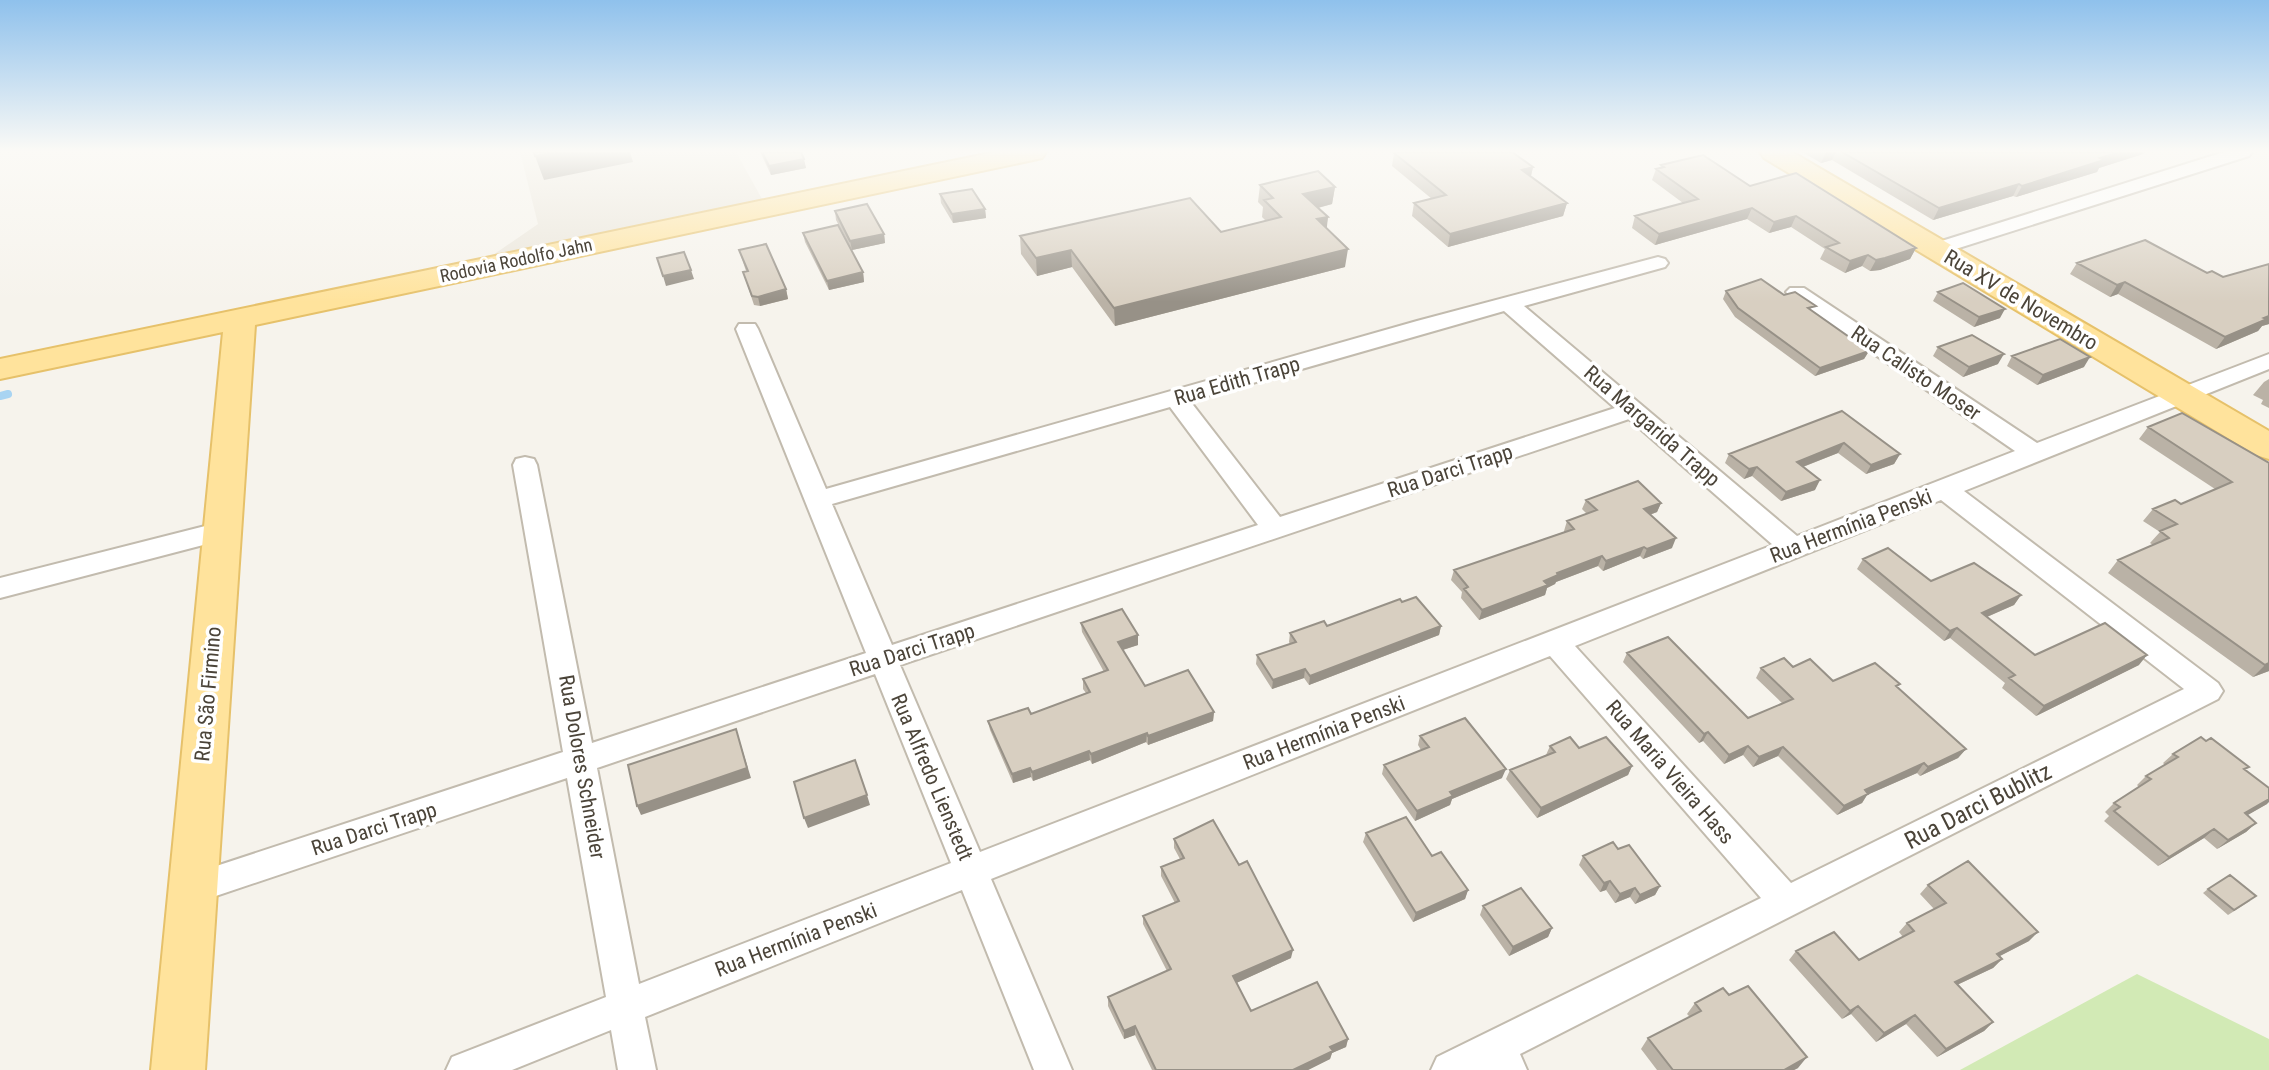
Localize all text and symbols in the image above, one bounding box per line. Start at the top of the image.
street label: Rodovia Rodolfo Jahn [438,234,594,286]
street label: Rua XV de Novembro [1940,245,2102,355]
street label: Rua Calisto Moser [1847,321,1985,425]
street label: Rua Edith Trapp [1172,352,1302,410]
street label: Rua Margarida Trapp [1579,361,1725,491]
street label: Rua Darci Trapp [1384,439,1516,503]
street label: Rua Hermínia Penski [1767,484,1935,568]
street label: Rua Darci Trapp [846,618,978,682]
street label: Rua São Firmino [190,626,226,762]
street label: Rua Dolores Schneider [554,673,610,861]
street label: Rua Alfredo Lienstedt [886,690,978,864]
street label: Rua Hermínia Penski [1240,691,1408,775]
street label: Rua Maria Vieira Hass [1601,695,1739,849]
street label: Rua Darci Bublitz [1900,757,2056,855]
street label: Rua Darci Trapp [308,797,440,861]
street label: Rua Hermínia Penski [712,898,880,982]

